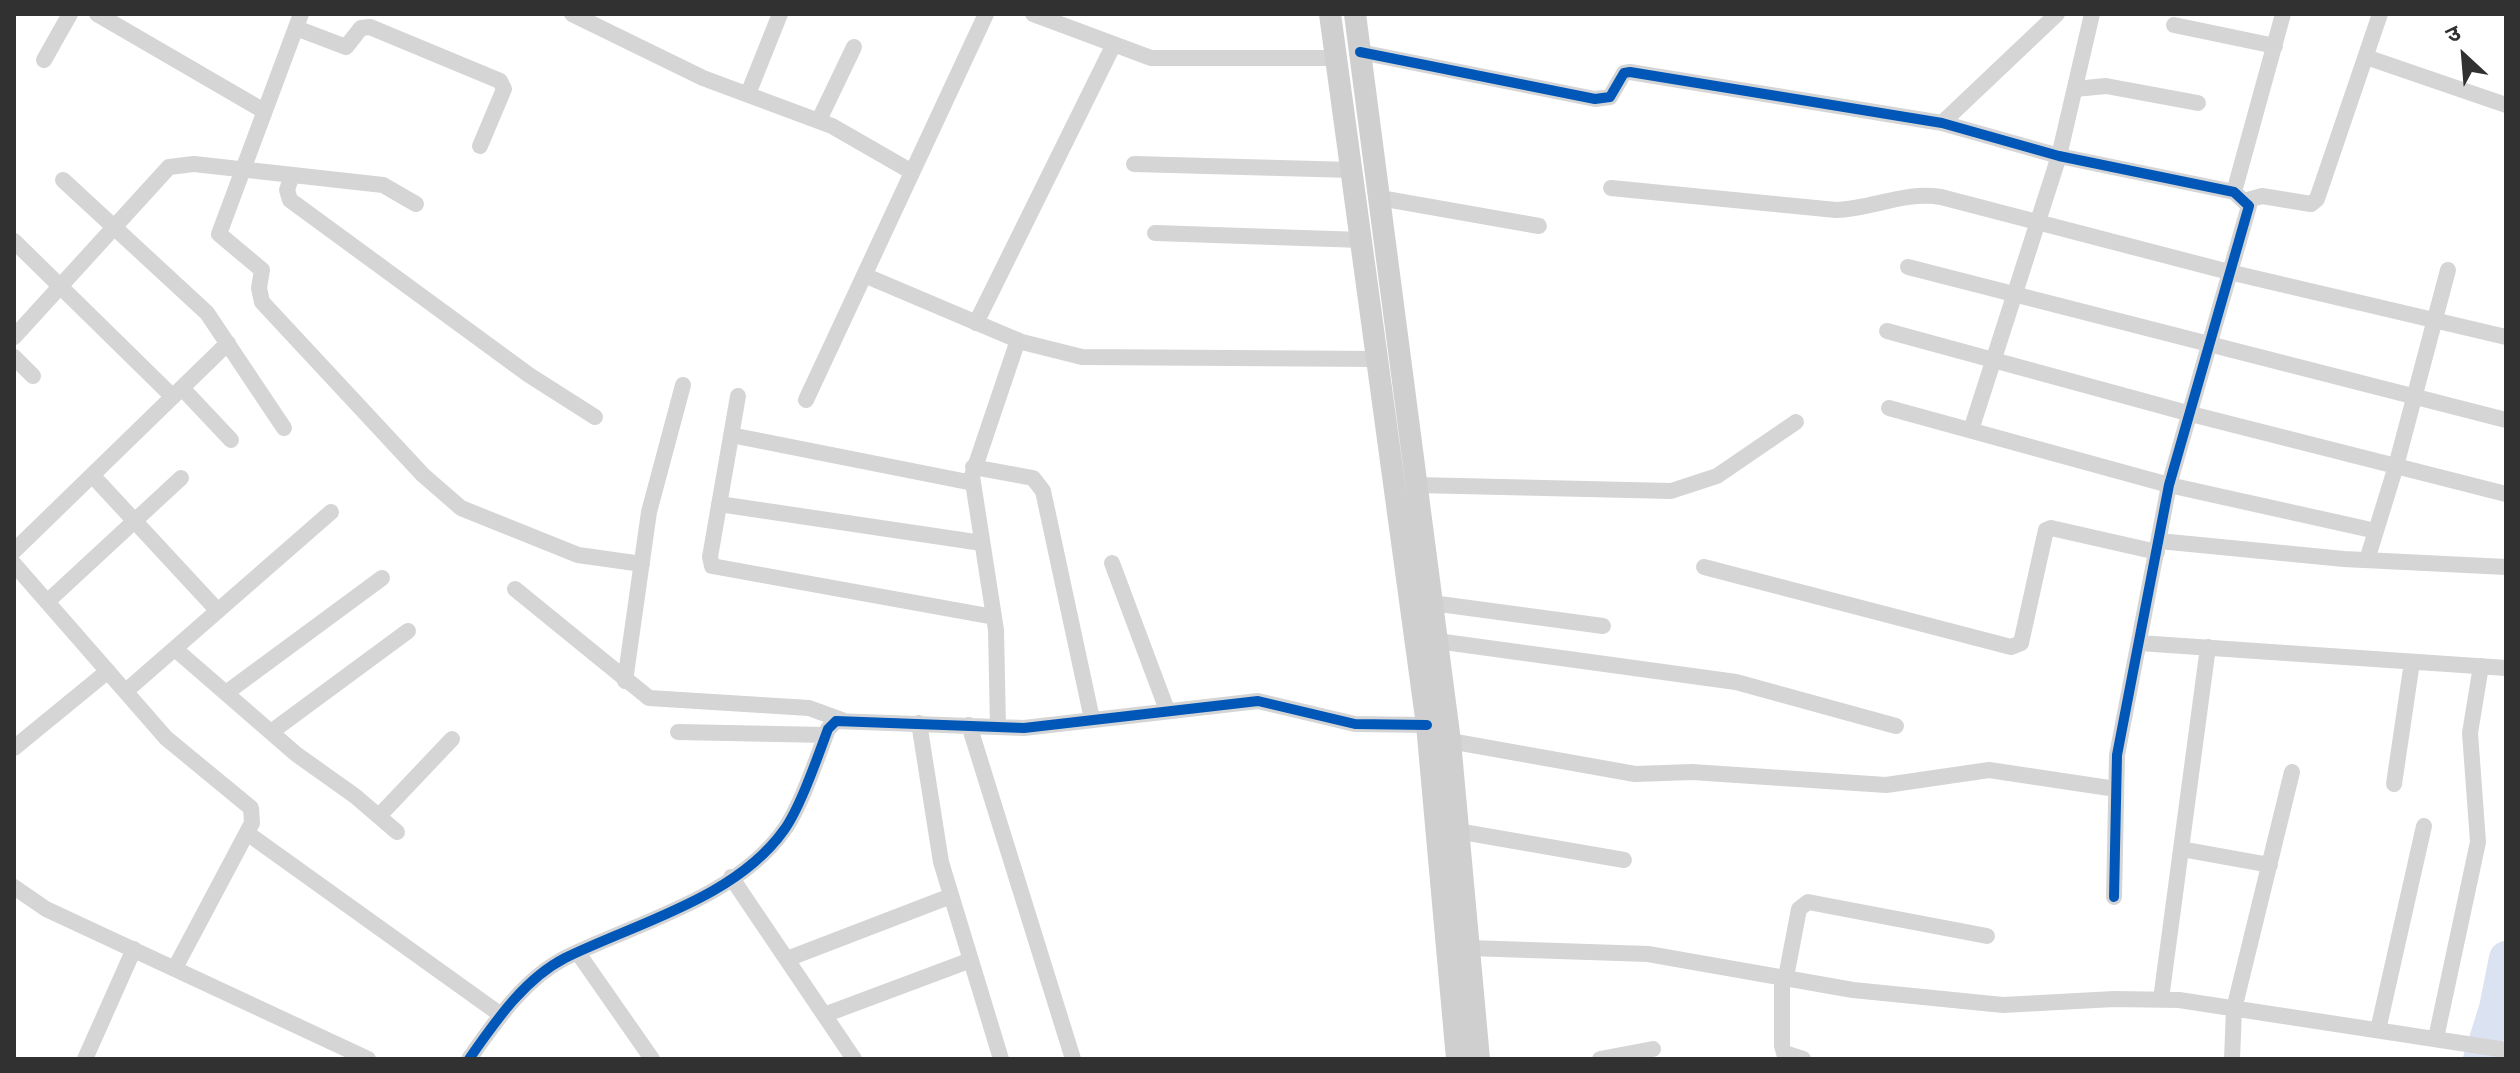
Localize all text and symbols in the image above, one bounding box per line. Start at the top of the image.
north arrow [2424,16,2504,96]
text: उ [2442,20,2465,48]

